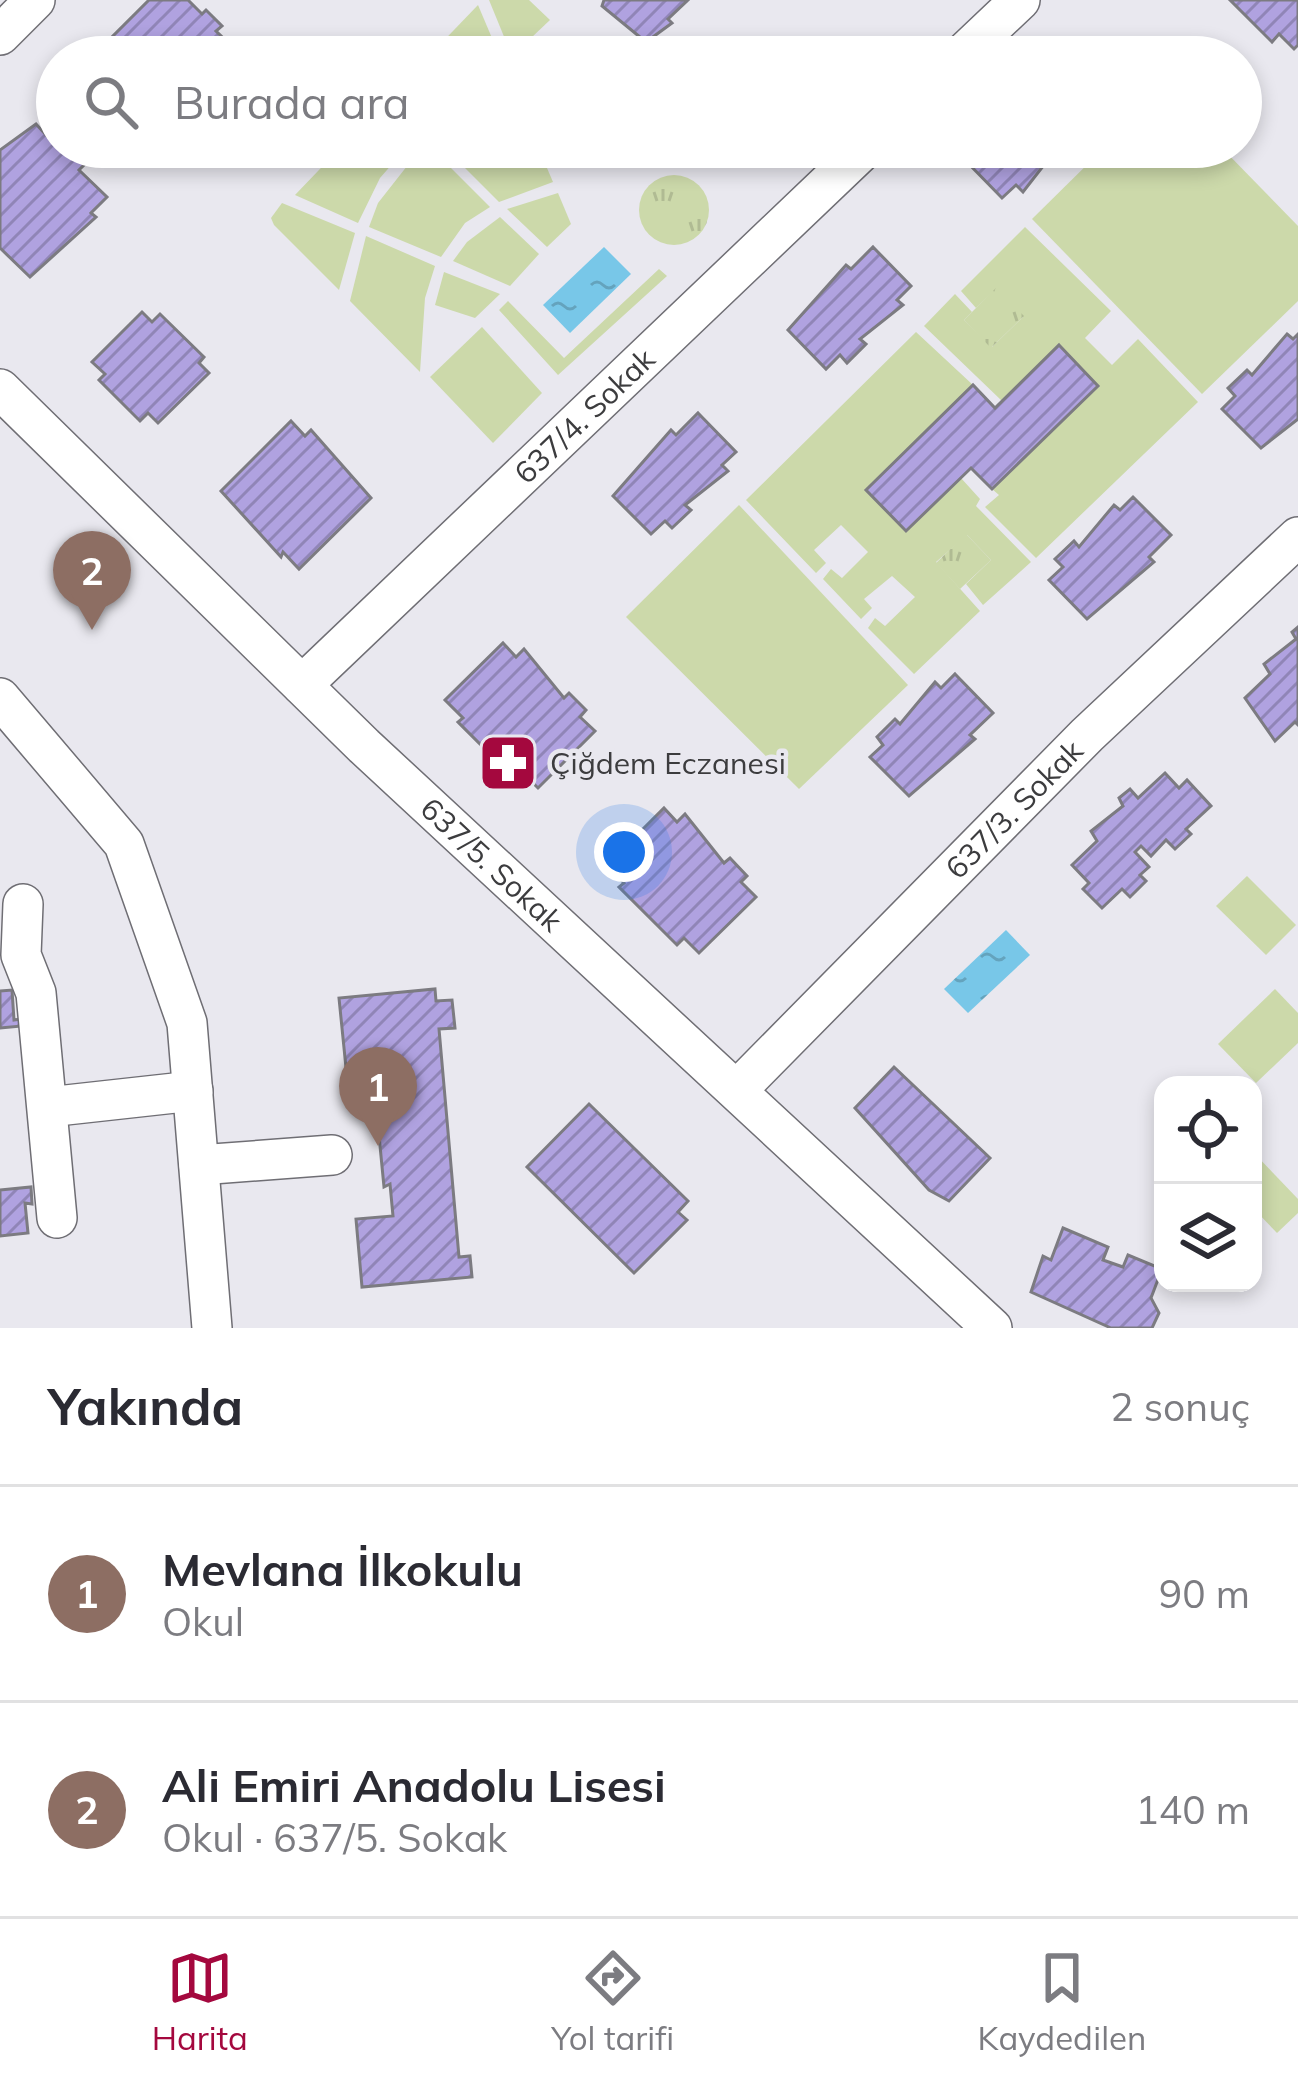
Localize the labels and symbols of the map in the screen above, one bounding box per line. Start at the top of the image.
street label: 637/4. Sokak [506,340,663,492]
pin: 2 [53,531,131,630]
street label: 637/3. Sokak [937,731,1091,887]
pharmacy icon: Çiğdem Eczanesi [477,732,539,794]
place label: Çiğdem Eczanesi [550,744,786,782]
street label: 637/5. Sokak [413,789,571,940]
your location [594,822,654,882]
pin: 1 [339,1047,417,1146]

